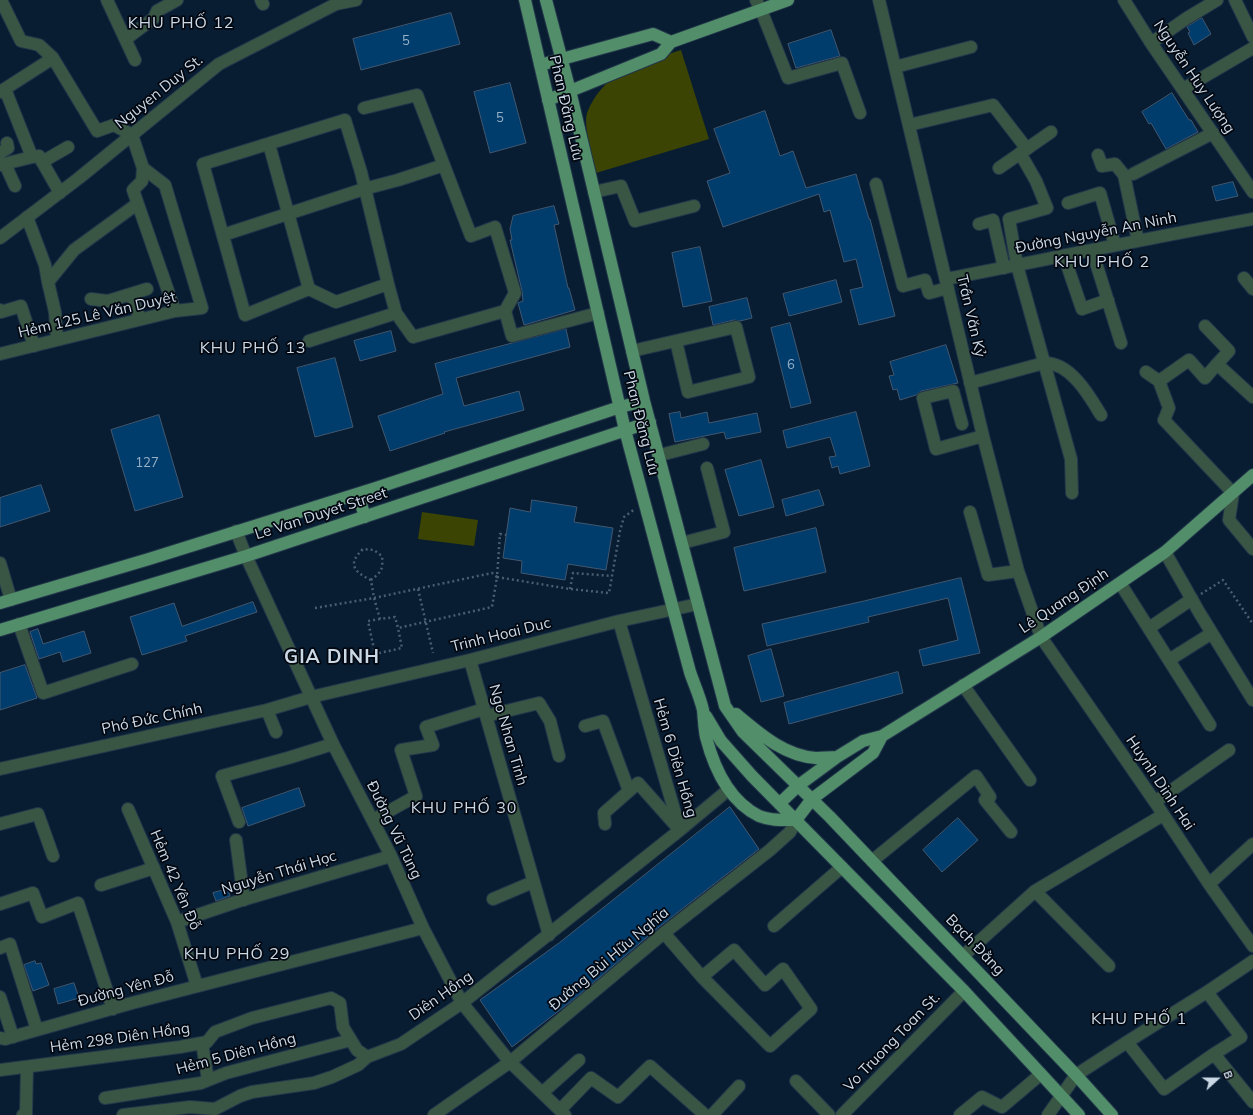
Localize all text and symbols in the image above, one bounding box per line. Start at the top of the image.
district label: KHU PHỐ 12 [128,13,234,33]
street label: Nguyễn Huy Lượng [1149,17,1239,137]
house number: 5 [402,33,410,49]
street label: Nguyen Duy St. [112,51,206,133]
street label: Phan Đăng Lưu [545,54,587,162]
house number: 5 [496,110,504,126]
street label: Đường Nguyễn An Ninh [1014,209,1178,257]
district label: KHU PHỐ 2 [1054,252,1150,272]
street label: Trần Văn Kỷ [953,273,989,359]
street label: Hẻm 125 Lê Văn Duyệt [16,288,178,342]
district label: KHU PHỐ 13 [200,338,306,358]
house number: 6 [787,357,795,373]
street label: Phan Đăng Lưu [619,369,663,477]
house number: 127 [135,455,159,471]
street label: Le Van Duyet Street [253,484,389,544]
street label: Lê Quang Định [1016,565,1112,637]
street label: Trinh Hoai Duc [449,614,553,656]
district label: GIA DINH [284,646,380,668]
street label: Ngo Nhan Tinh [485,682,531,788]
street label: Hẻm 6 Diên Hồng [649,696,701,820]
street label: Phó Đức Chính [100,700,204,738]
street label: Huynh Dinh Hai [1122,732,1198,834]
street label: Đường Vũ Tùng [362,778,426,882]
district label: KHU PHỐ 30 [411,798,517,818]
street label: Hẻm 42 Yên Đỗ [146,827,204,933]
street label: Nguyễn Thái Học [219,847,339,899]
street label: Đường Bùi Hữu Nghĩa [545,904,673,1014]
street label: Bạch Đằng [942,911,1008,979]
district label: KHU PHỐ 29 [184,944,290,964]
street label: Đường Yên Đỗ [76,968,176,1010]
street label: Diên Hồng [406,968,476,1024]
street label: Vo Truong Toan St. [840,989,944,1095]
district label: KHU PHỐ 1 [1091,1009,1187,1029]
street label: Hẻm 298 Diên Hồng [49,1019,191,1057]
street label: Hẻm 5 Diên Hồng [174,1029,298,1079]
north arrow [1197,1059,1237,1099]
text: B [1220,1069,1236,1081]

